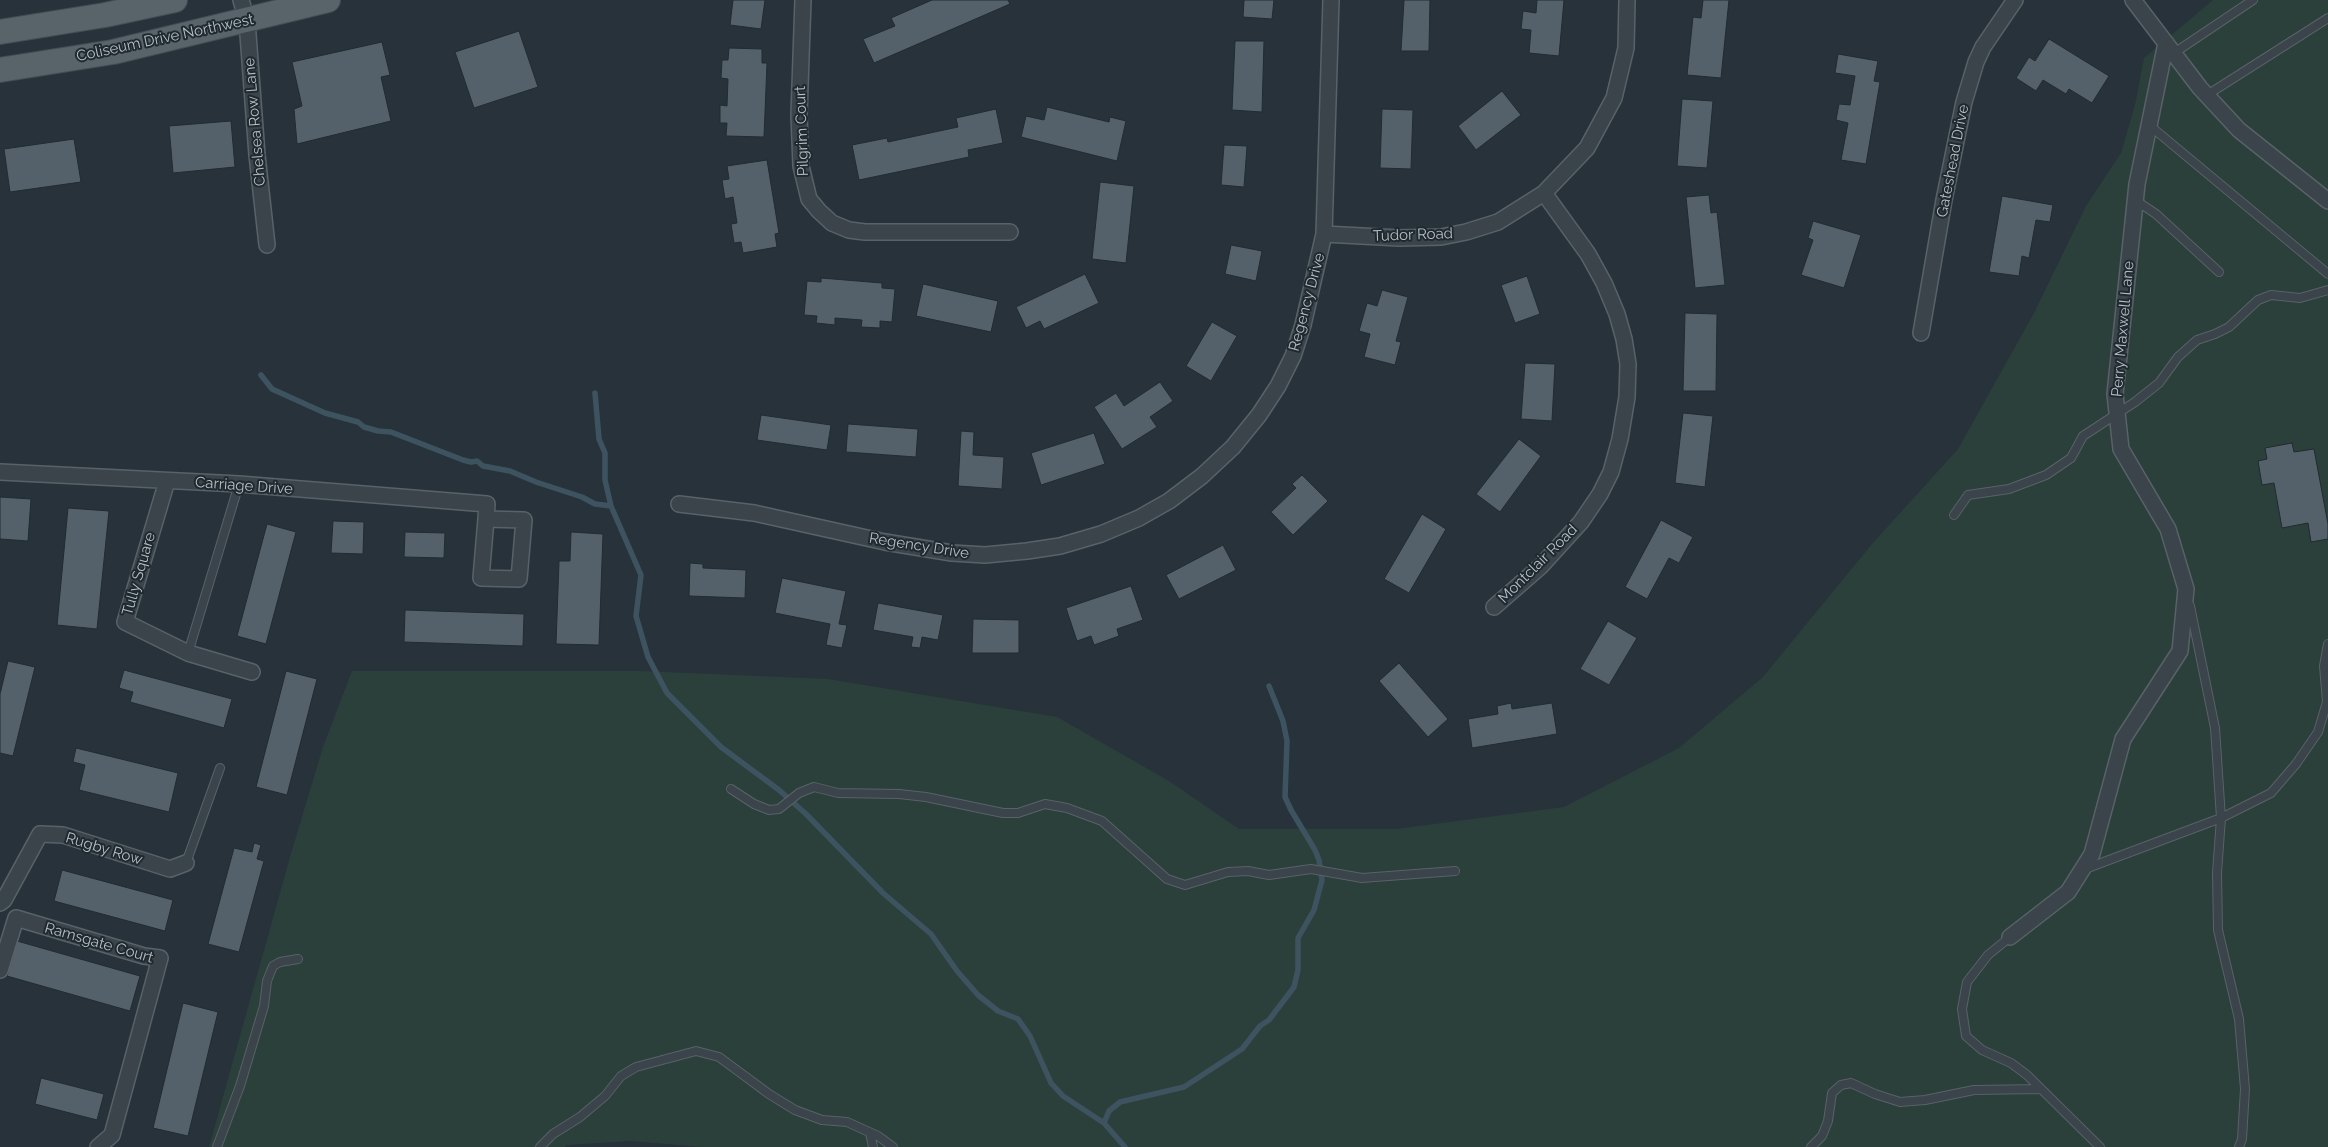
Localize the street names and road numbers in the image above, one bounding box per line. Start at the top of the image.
street label: Coliseum Drive Northwest [75,10,255,66]
street label: Chelsea Row Lane [240,57,270,187]
street label: Pilgrim Court [791,85,813,177]
street label: Gateshead Drive [1933,103,1973,219]
street label: Tudor Road [1373,225,1453,245]
street label: Regency Drive [1285,251,1329,353]
street label: Perry Maxwell Lane [2108,260,2138,398]
street label: Carriage Drive [194,474,294,498]
street label: Montclair Road [1495,521,1581,607]
street label: Regency Drive [868,529,970,563]
street label: Tully Square [119,530,159,618]
street label: Rugby Row [64,829,144,869]
street label: Ramsgate Court [43,919,155,967]

